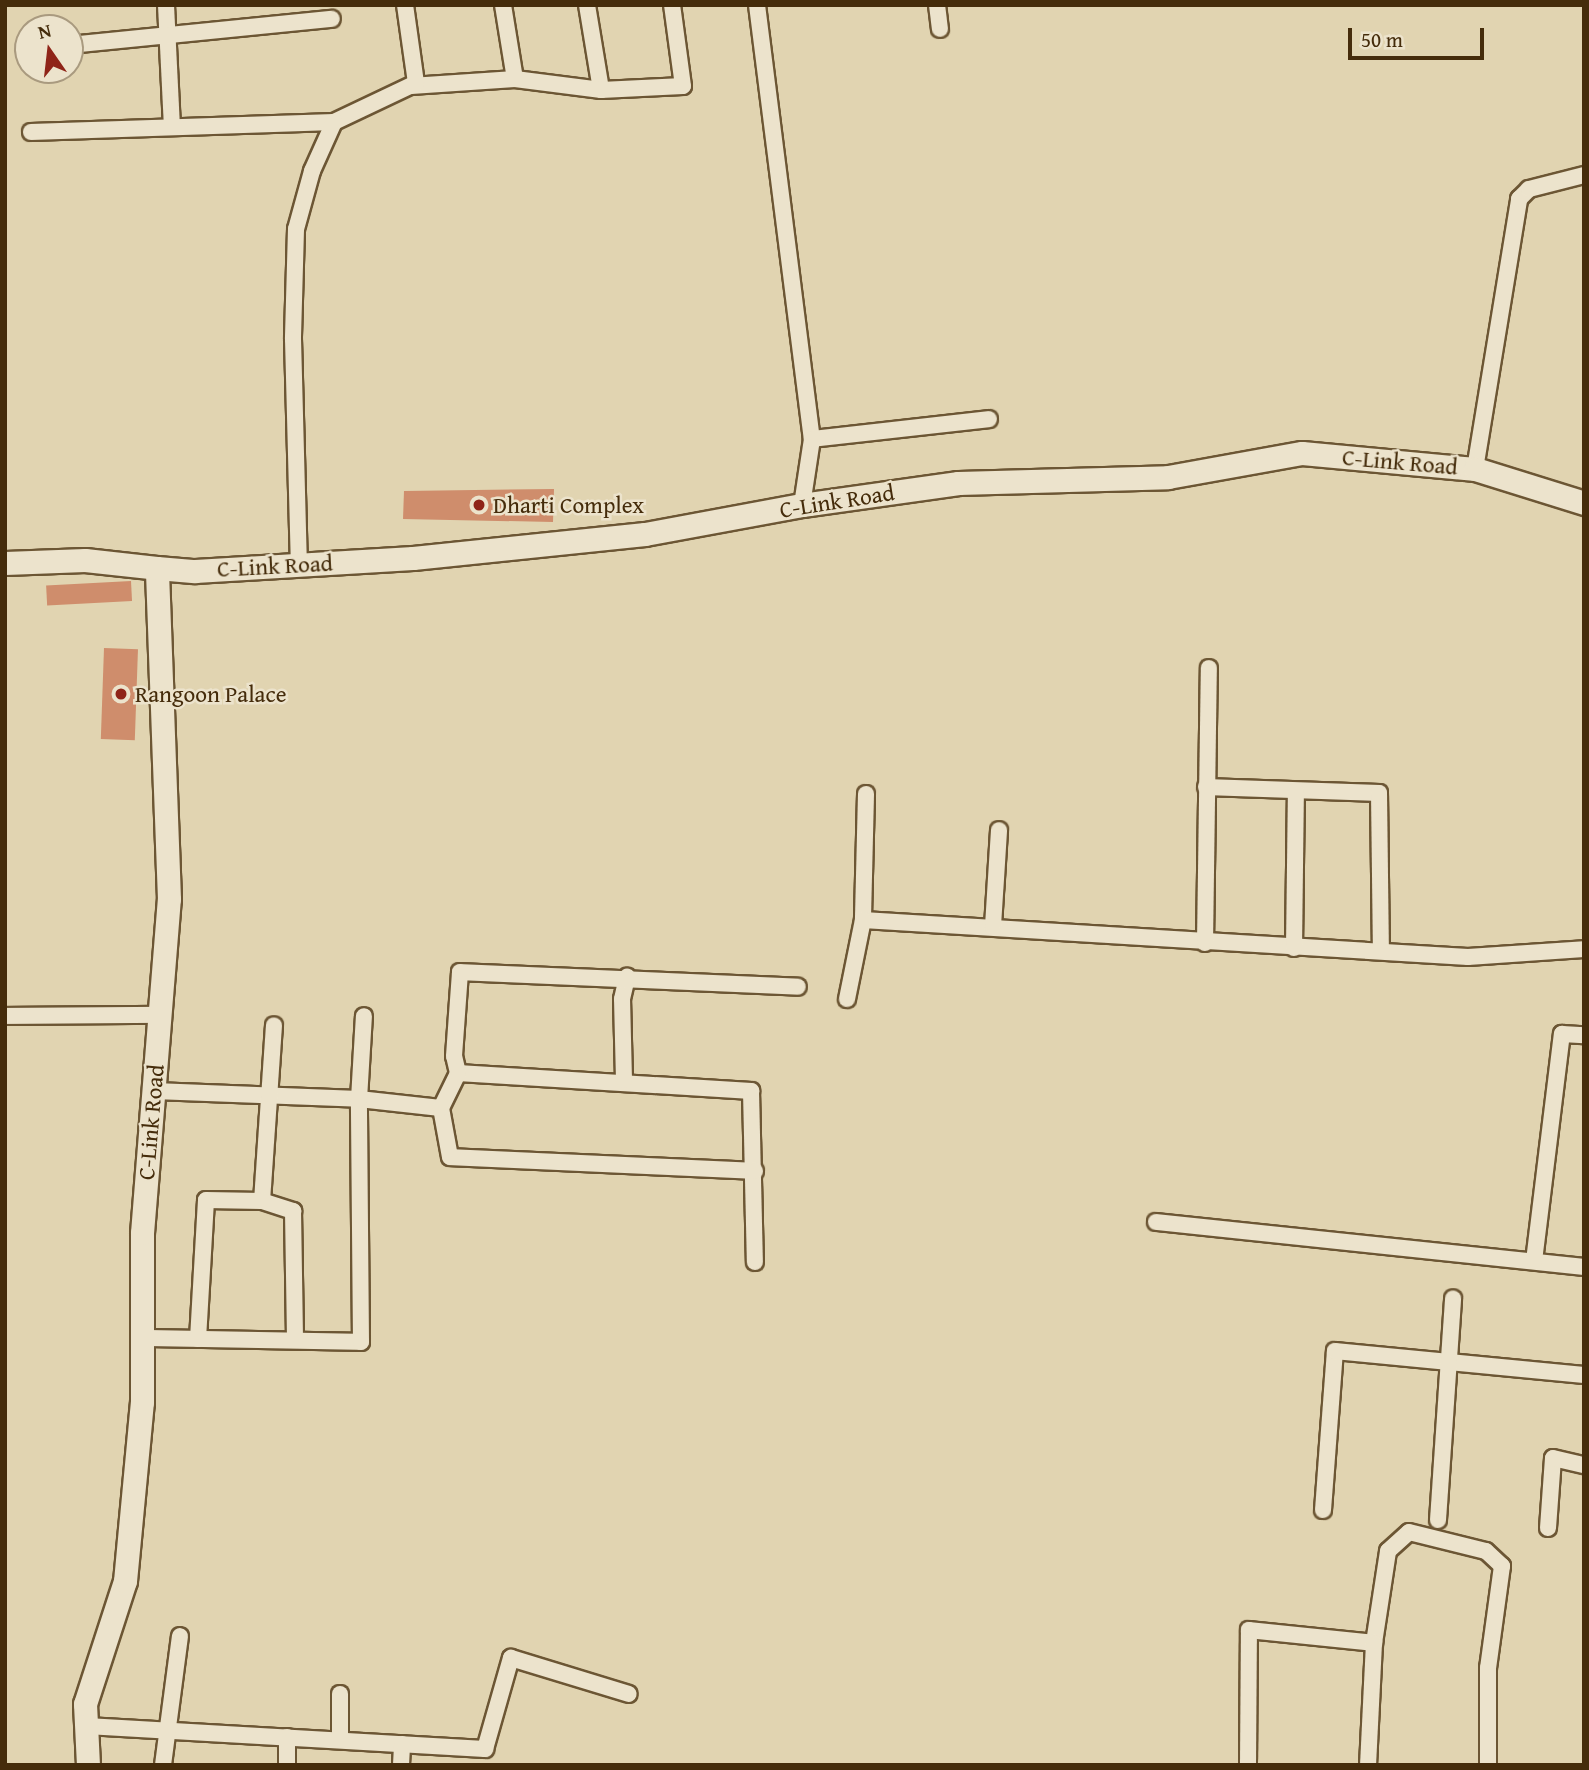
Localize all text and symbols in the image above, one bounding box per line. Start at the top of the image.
north arrow [14,14,84,84]
scale bar [1351,14,1488,58]
text: N [35,15,54,46]
text: 50 m [1361,24,1403,55]
street label: C-Link Road [1341,443,1459,481]
street label: C-Link Road [778,478,896,524]
place label: Dharti Complex [493,491,644,519]
marker: Dharti Complex [471,497,487,513]
street label: C-Link Road [216,549,334,583]
place label: Rangoon Palace [135,680,286,708]
marker: Rangoon Palace [113,686,129,702]
street label: C-Link Road [132,1063,170,1181]

